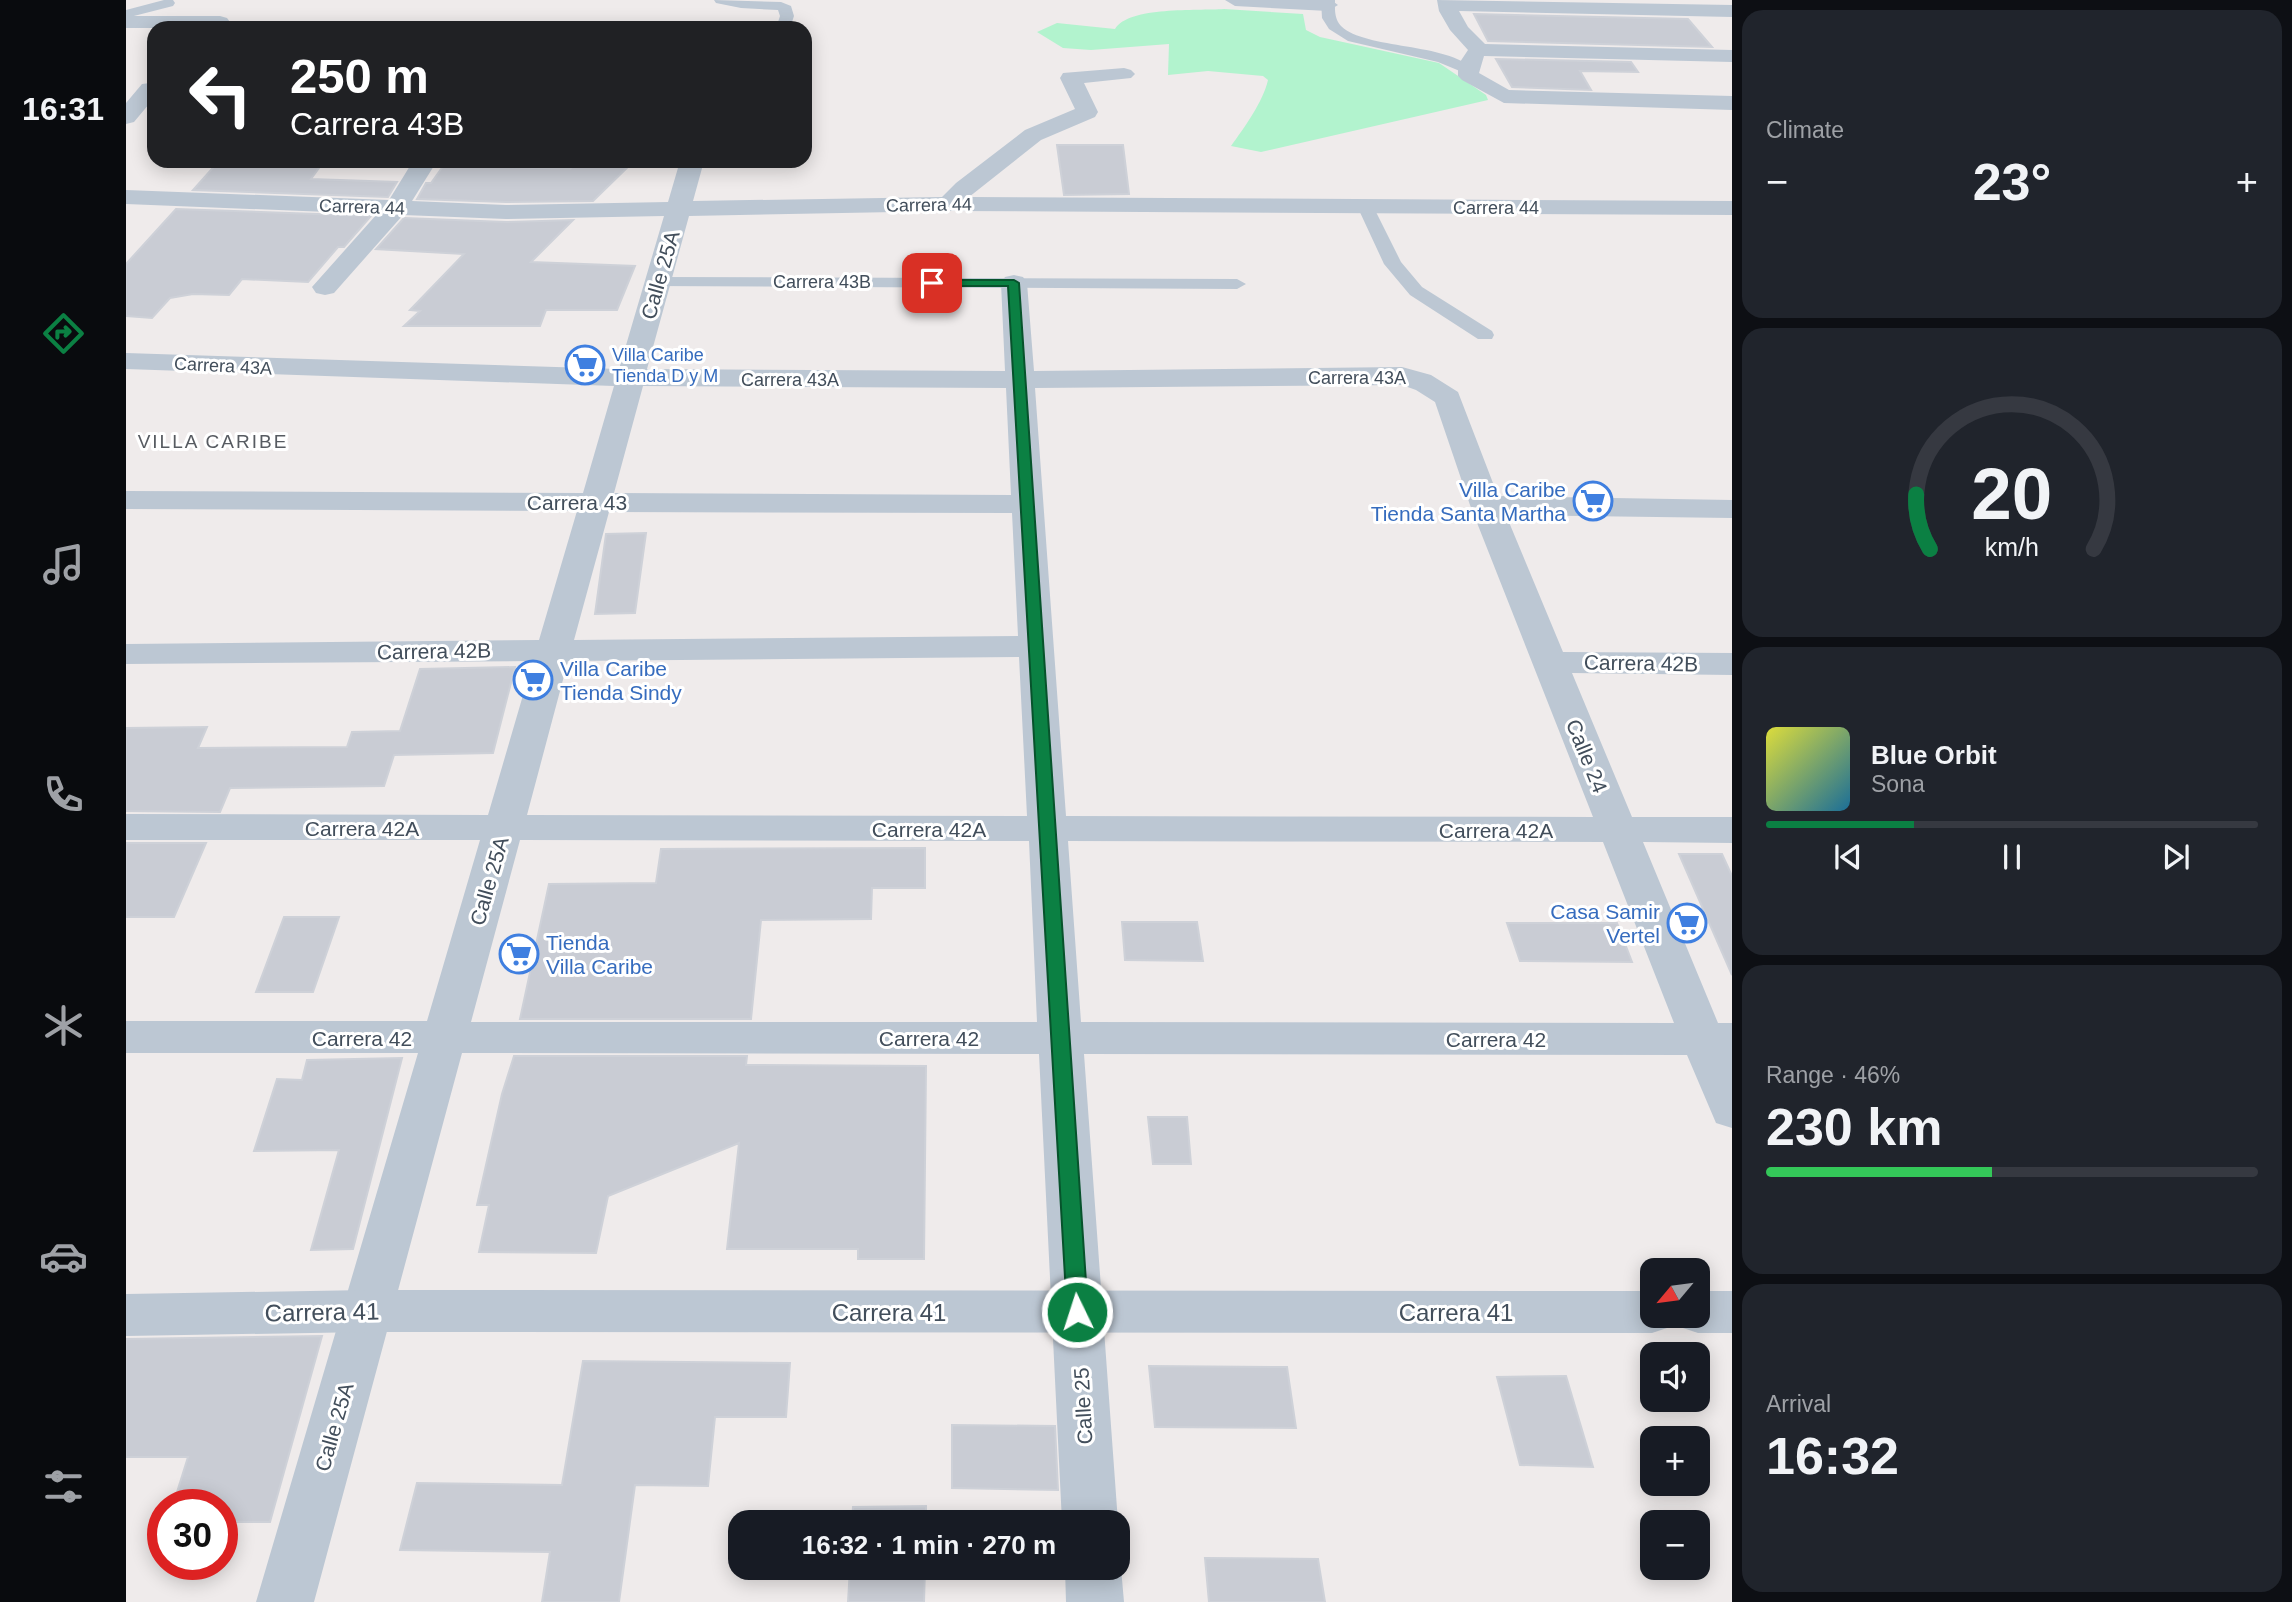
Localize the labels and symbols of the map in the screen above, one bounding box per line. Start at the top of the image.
street label: Carrera 44 [886,194,972,216]
street label: Carrera 44 [319,196,405,218]
street label: Carrera 44 [1453,198,1539,218]
street label: Calle 25A [636,228,684,322]
pin [902,253,962,313]
street label: Carrera 43B [773,272,871,292]
supermarket icon: Villa Caribe Tienda D y M [564,344,606,386]
place label: Villa Caribe Tienda D y M [612,345,718,386]
street label: Carrera 43A [174,353,272,379]
street label: Carrera 43A [1308,368,1406,388]
street label: Carrera 43A [741,370,839,390]
district label: VILLA CARIBE [138,431,288,452]
place label: Villa Caribe Tienda Santa Martha [1371,478,1566,525]
supermarket icon: Villa Caribe Tienda Santa Martha [1572,480,1614,522]
street label: Carrera 43 [527,491,627,514]
street label: Carrera 42B [377,639,491,663]
street label: Carrera 42B [1584,651,1698,675]
place label: Villa Caribe Tienda Sindy [560,657,682,704]
supermarket icon: Villa Caribe Tienda Sindy [512,659,554,701]
street label: Calle 24 [1562,716,1612,796]
street label: Carrera 42A [305,817,419,840]
street label: Carrera 42A [872,818,986,841]
street label: Carrera 42A [1439,819,1553,842]
street label: Calle 25A [465,834,513,928]
place label: Casa Samir Vertel [1550,900,1660,947]
supermarket icon: Casa Samir Vertel [1666,902,1708,944]
place label: Tienda Villa Caribe [546,931,653,978]
supermarket icon: Tienda Villa Caribe [498,933,540,975]
street label: Carrera 42 [312,1027,412,1050]
street label: Carrera 42 [879,1027,979,1050]
street label: Carrera 42 [1446,1028,1546,1051]
north arrow [1640,1258,1710,1328]
position arrow [1040,1275,1114,1349]
street label: Carrera 41 [264,1298,380,1326]
street label: Carrera 41 [832,1299,946,1326]
street label: Carrera 41 [1399,1299,1513,1326]
street label: Calle 25 [1069,1367,1097,1445]
street label: Calle 25A [310,1380,358,1474]
speed limit sign: 30 [147,1489,238,1580]

